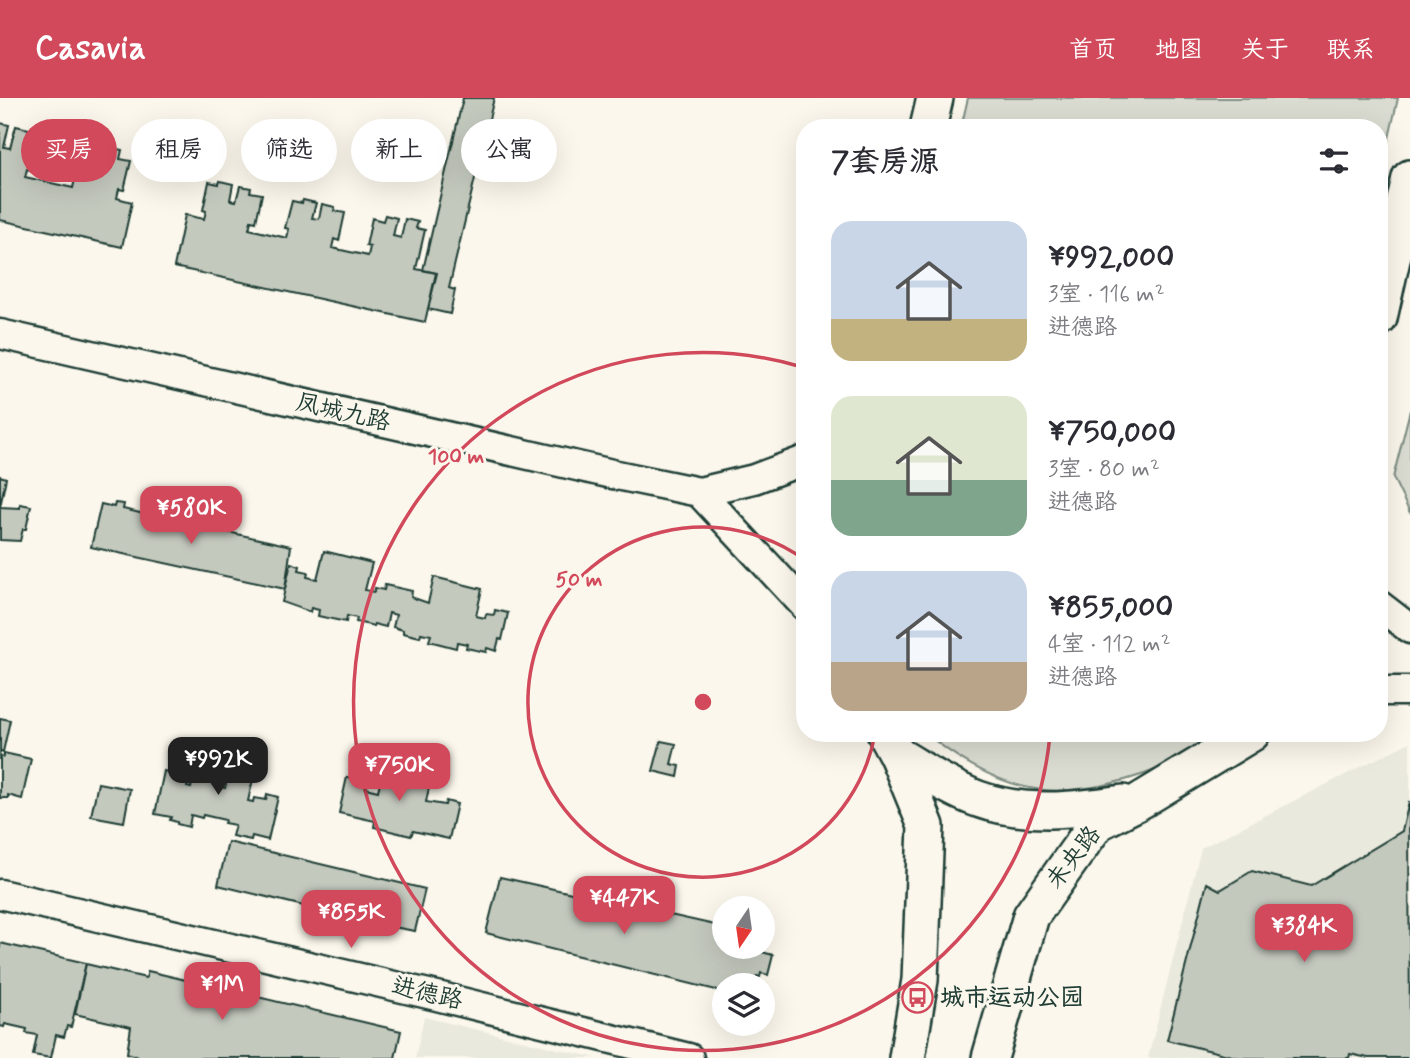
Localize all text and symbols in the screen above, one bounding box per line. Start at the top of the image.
text: Casavia [35,27,146,71]
text: 首页 [1069,35,1117,66]
text: 地图 [1155,35,1203,66]
text: 关于 [1241,35,1289,66]
text: 联系 [1327,35,1375,66]
chip: 买房 [21,119,117,182]
chip: 租房 [131,119,227,182]
chip: 筛选 [241,119,337,182]
chip: 新上 [351,119,447,182]
chip: 公寓 [461,119,557,182]
icon: filters [1315,142,1353,180]
text: 7套房源 [831,143,939,182]
text: ¥992,000 [1048,238,1174,277]
icon: home [887,249,971,333]
text: 3室 · 116 m² [1048,280,1165,310]
text: 进德路 [1048,313,1117,343]
street label: 凤城九路 [293,387,393,439]
text: ¥750,000 [1048,413,1176,452]
icon: home [887,424,971,508]
text: 100 m [428,443,484,471]
text: 3室 · 80 m² [1048,455,1160,485]
pin: ¥580K [142,486,240,546]
text: 进德路 [1048,488,1117,518]
text: ¥580K [156,494,226,524]
text: 50 m [556,566,603,594]
text: ¥855,000 [1048,588,1173,627]
icon: home [887,599,971,683]
text: 4室 · 112 m² [1048,630,1171,660]
text: 进德路 [1048,663,1117,693]
centre of rings [691,690,715,714]
pin: ¥992K [169,738,267,797]
pin: ¥750K [350,744,448,803]
text: ¥992K [184,745,252,775]
text: ¥750K [364,751,434,781]
street label: 未央路 [1040,820,1108,896]
pin: ¥447K [575,876,673,936]
text: ¥447K [589,884,659,914]
pin: ¥855K [302,890,400,950]
north arrow [712,896,775,959]
map controls [712,896,775,1036]
text: ¥855K [317,898,385,928]
pin: ¥384K [1255,904,1353,964]
text: ¥384K [1271,912,1337,942]
pin: ¥1M [188,962,256,1022]
text: ¥1M [200,970,244,1000]
street label: 进德路 [388,971,466,1017]
button: layers [712,973,775,1036]
bus stop icon: 城市运动公园 [900,981,934,1015]
place label: 城市运动公园 [940,983,1084,1014]

